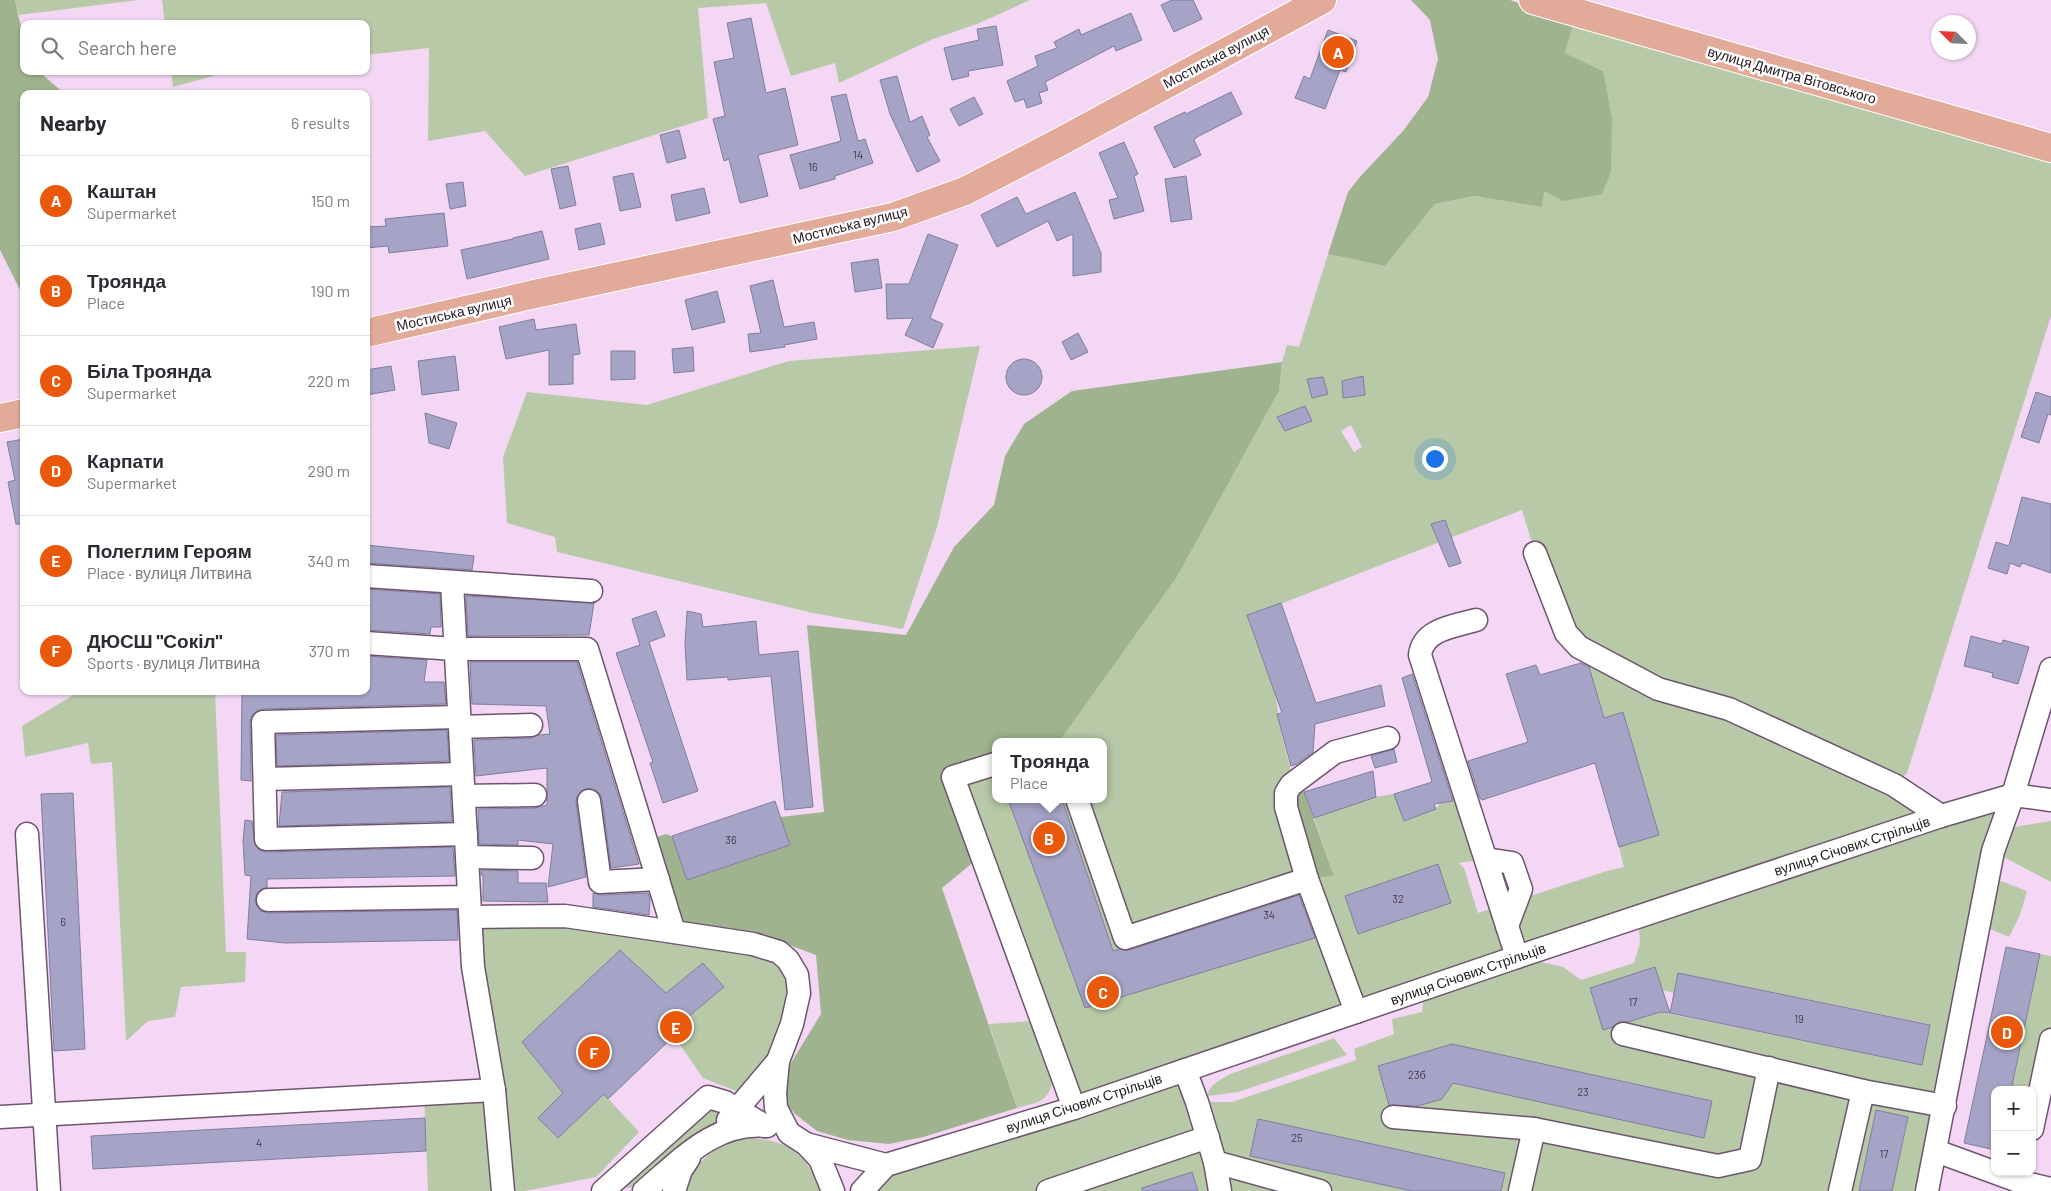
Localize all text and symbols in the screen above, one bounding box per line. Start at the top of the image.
north arrow [1931,15,1976,60]
search box [20,20,370,75]
street label: Мостиська вулиця [1160,21,1272,92]
pin: A [1322,33,1354,71]
icon: search [38,34,66,62]
text: Search here [78,36,177,59]
street label: вулиця Дмитра Вітовського [1706,42,1879,107]
text: Nearby [40,110,106,135]
text: 6 results [291,113,350,132]
house number: 14 [853,148,863,161]
house number: 16 [808,160,818,173]
text: Каштан [87,179,157,202]
text: A [51,191,61,210]
text: 150 m [311,191,350,210]
street label: Мостиська вулиця [791,202,909,247]
text: Supermarket [87,203,177,222]
text: Троянда [87,269,166,292]
text: B [51,281,61,300]
text: 190 m [311,281,350,300]
street label: Мостиська вулиця [395,291,513,334]
text: Place [87,293,125,312]
text: Біла Троянда [87,359,211,382]
text: C [51,371,61,390]
text: 220 m [307,371,350,390]
text: Supermarket [87,383,177,402]
your location [1422,446,1448,472]
text: Карпати [87,449,164,472]
text: D [51,461,61,480]
text: 290 m [308,461,350,480]
text: Supermarket [87,473,177,492]
text: Полеглим Героям [87,539,252,562]
text: E [51,551,61,570]
text: 340 m [307,551,350,570]
text: Place · вулиця Литвина [87,563,252,582]
text: ДЮСШ "Сокіл" [87,629,222,652]
text: F [52,641,60,660]
text: 370 m [309,641,350,660]
text: Sports · вулиця Литвина [87,653,260,672]
popup [992,738,1107,803]
text: Троянда [1010,749,1089,772]
text: Place [1010,773,1048,792]
street label: вулиця Січових Стрільців [1772,812,1932,879]
pin: B [1033,819,1065,857]
house number: 36 [725,833,737,846]
house number: 32 [1392,892,1404,905]
house number: 34 [1263,908,1275,921]
house number: 6 [60,915,66,928]
street label: вулиця Січових Стрільців [1388,939,1548,1008]
pin: C [1087,973,1119,1011]
house number: 17 [1628,995,1638,1008]
pin: E [660,1008,692,1046]
house number: 19 [1794,1012,1804,1025]
pin: D [1991,1013,2023,1051]
pin: F [578,1033,610,1071]
house number: 23б [1408,1068,1426,1081]
street label: вулиця Січових Стрільців [1004,1069,1164,1136]
house number: 23 [1577,1085,1589,1098]
map controls [1991,1086,2036,1176]
button: + [1991,1086,2036,1131]
house number: 25 [1291,1131,1303,1144]
button: − [1991,1131,2036,1176]
house number: 4 [256,1136,262,1149]
house number: 17 [1879,1147,1889,1160]

